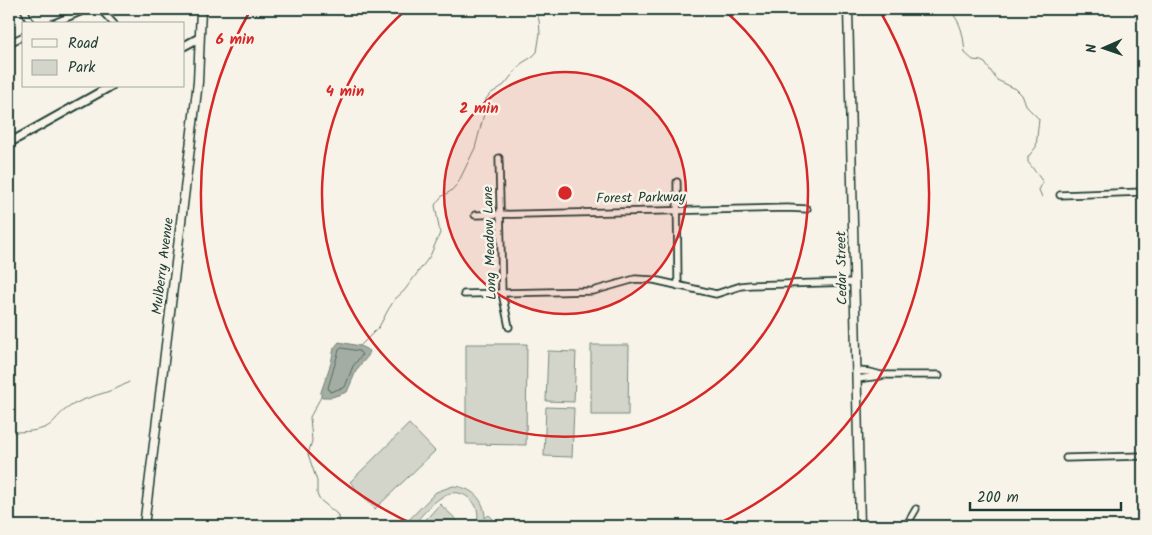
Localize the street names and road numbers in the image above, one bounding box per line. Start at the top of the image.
street label: Long Meadow Lane [477,185,503,300]
street label: Forest Parkway [596,186,686,210]
street label: Mulberry Avenue [146,216,180,316]
street label: Cedar Street [830,230,854,305]

